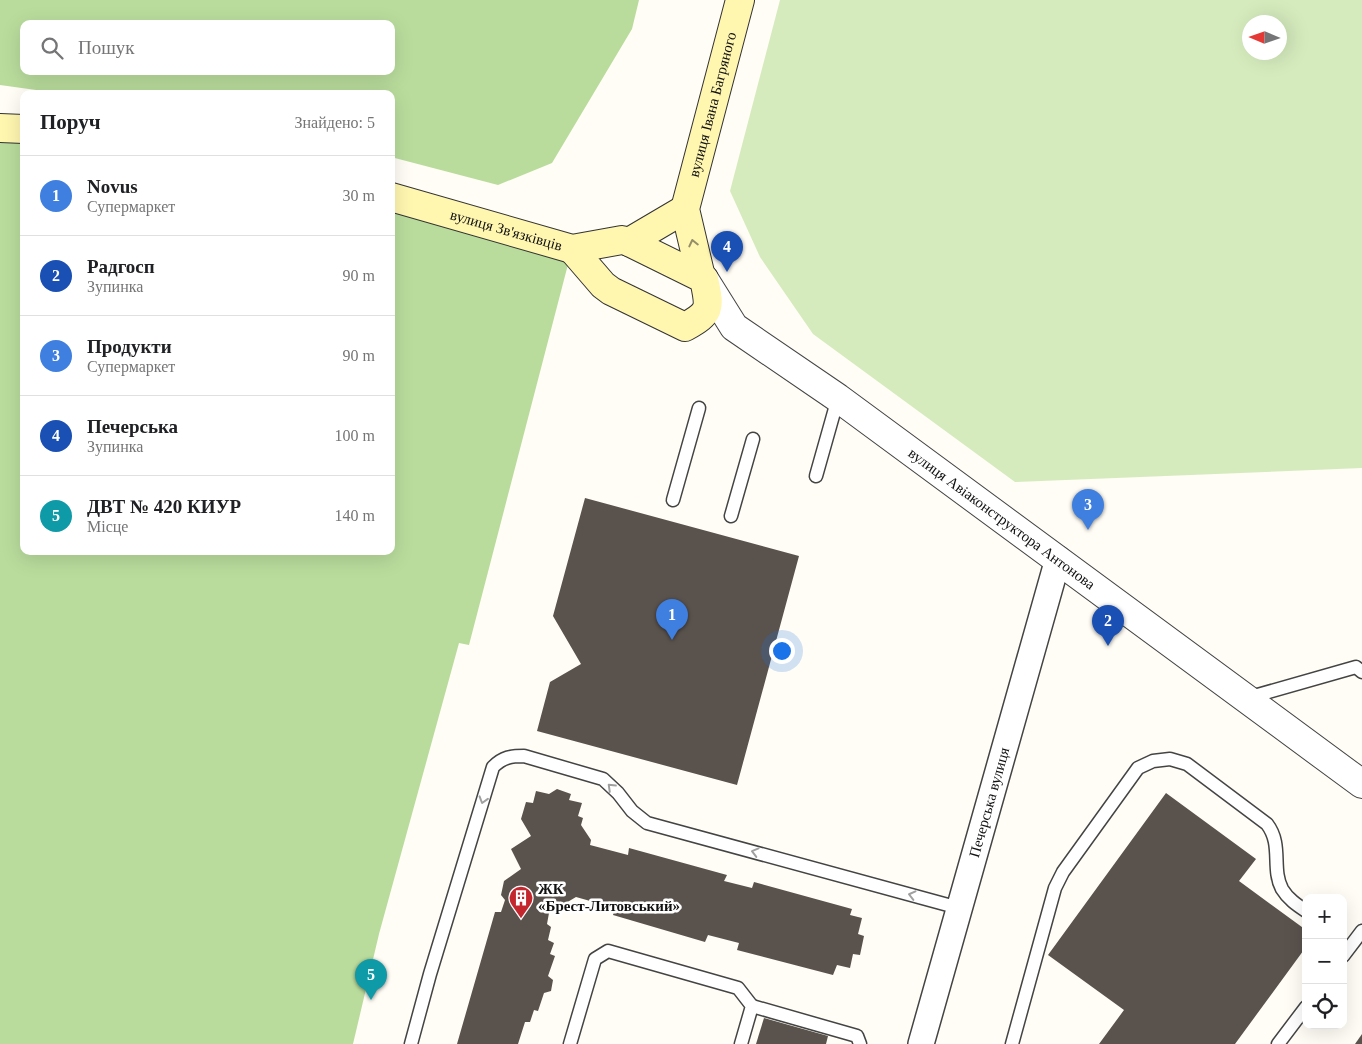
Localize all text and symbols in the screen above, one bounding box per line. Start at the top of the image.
north arrow [1242,15,1287,60]
search box [20,20,395,75]
street label: вулиця Івана Багряного [686,30,739,179]
icon: search [38,34,66,62]
text: Пошук [78,37,135,58]
text: Поруч [40,110,101,134]
text: Знайдено: 5 [295,114,375,131]
text: Novus [87,176,138,197]
text: 1 [52,187,60,204]
text: 30 m [343,187,375,204]
text: Супермаркет [87,198,175,215]
street label: вулиця Зв'язківців [449,206,564,254]
pin: 4 [711,231,743,272]
one-way arrow [688,238,699,247]
text: Радгосп [87,256,155,277]
text: 2 [52,267,60,284]
text: 90 m [343,267,375,284]
text: Зупинка [87,278,143,295]
text: Продукти [87,336,172,357]
text: 3 [52,347,60,364]
text: 90 m [343,347,375,364]
text: Супермаркет [87,358,175,375]
text: Печерська [87,416,178,437]
text: 4 [52,427,60,444]
text: 100 m [335,427,375,444]
text: Зупинка [87,438,143,455]
street label: вулиця Авіаконструктора Антонова [906,445,1098,593]
pin: 3 [1072,489,1104,530]
text: ДВТ № 420 КИУР [87,496,241,517]
text: 5 [52,507,60,524]
text: 140 m [335,507,375,524]
text: Місце [87,518,128,535]
pin: 1 [656,599,688,640]
pin: 2 [1092,605,1124,646]
your location [769,638,795,664]
street label: Печерська вулиця [966,745,1012,859]
one-way arrow [608,784,617,793]
one-way arrow [479,795,489,803]
one-way arrow [750,847,759,858]
place label: ЖК «Брест-Литовський» [538,881,680,914]
building icon: ЖК «Брест-Литовський» [508,885,534,919]
one-way arrow [908,890,916,900]
map controls [1302,894,1347,1029]
button: + [1302,894,1347,939]
button: − [1302,939,1347,984]
pin: 5 [355,959,387,1000]
button: locate [1302,984,1347,1029]

